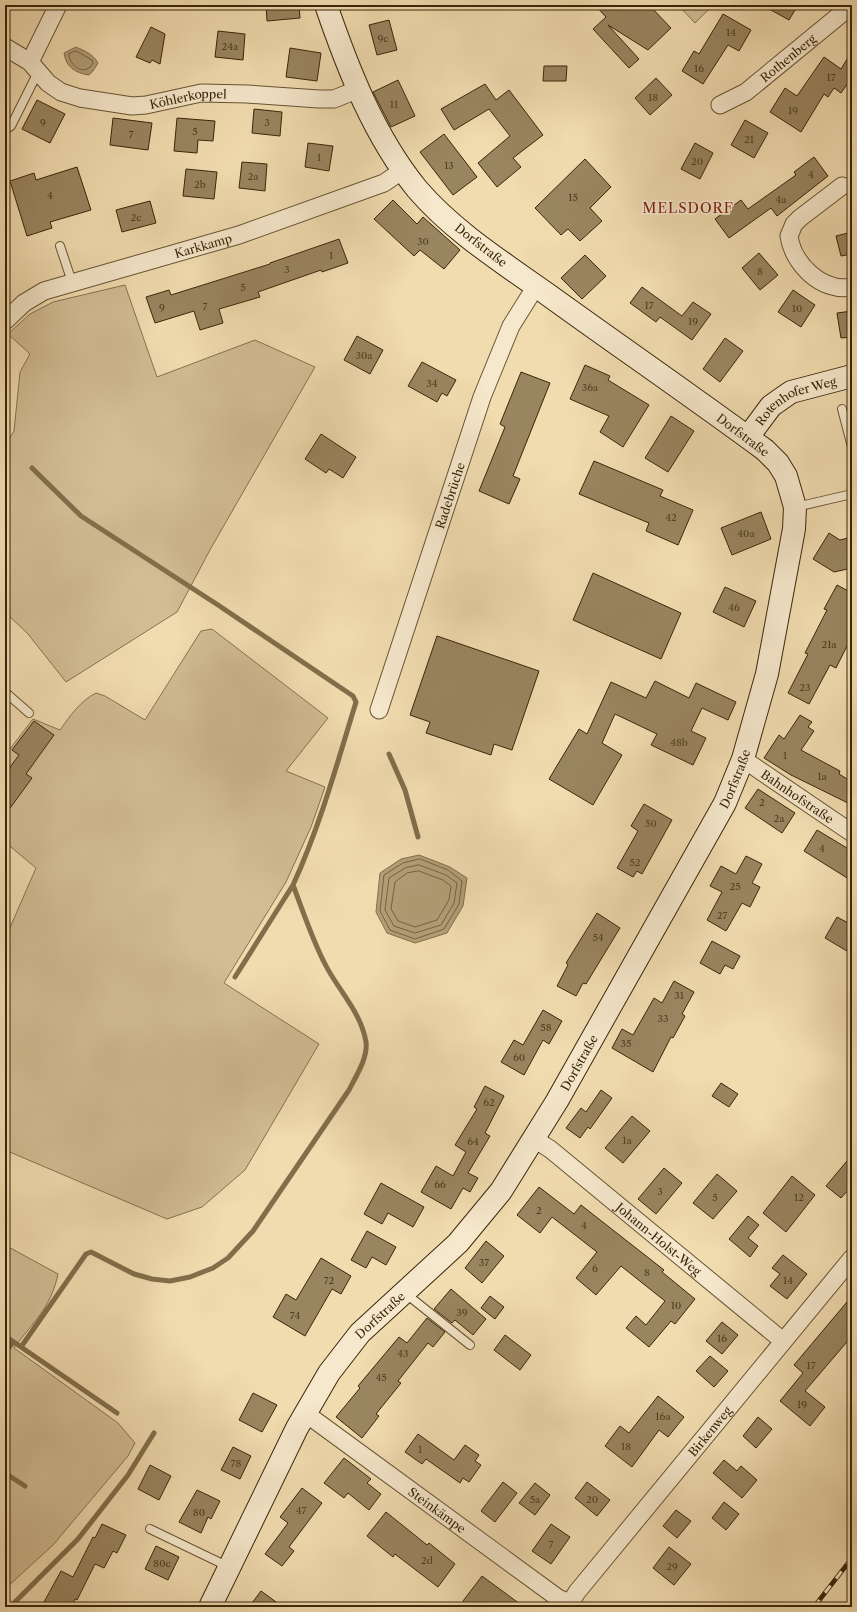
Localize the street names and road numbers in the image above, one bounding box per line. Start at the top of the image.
street label: Rothenberg [757,30,819,85]
street label: Köhlerkoppel [148,86,227,112]
street label: Dorfstraße [452,220,510,270]
street label: Karkkamp [172,230,234,261]
street label: Rotenhofer Weg [752,373,839,428]
street label: Dorfstraße [714,410,773,460]
street label: Radebrüche [432,460,468,531]
street label: Dorfstraße [716,747,753,811]
street label: Bahnhofstraße [758,766,837,826]
street label: Dorfstraße [557,1031,601,1093]
street label: Johann-Holst-Weg [612,1198,705,1279]
street label: Dorfstraße [352,1288,408,1342]
street label: Birkenweg [685,1402,735,1459]
street label: Steinkämpe [406,1484,469,1536]

